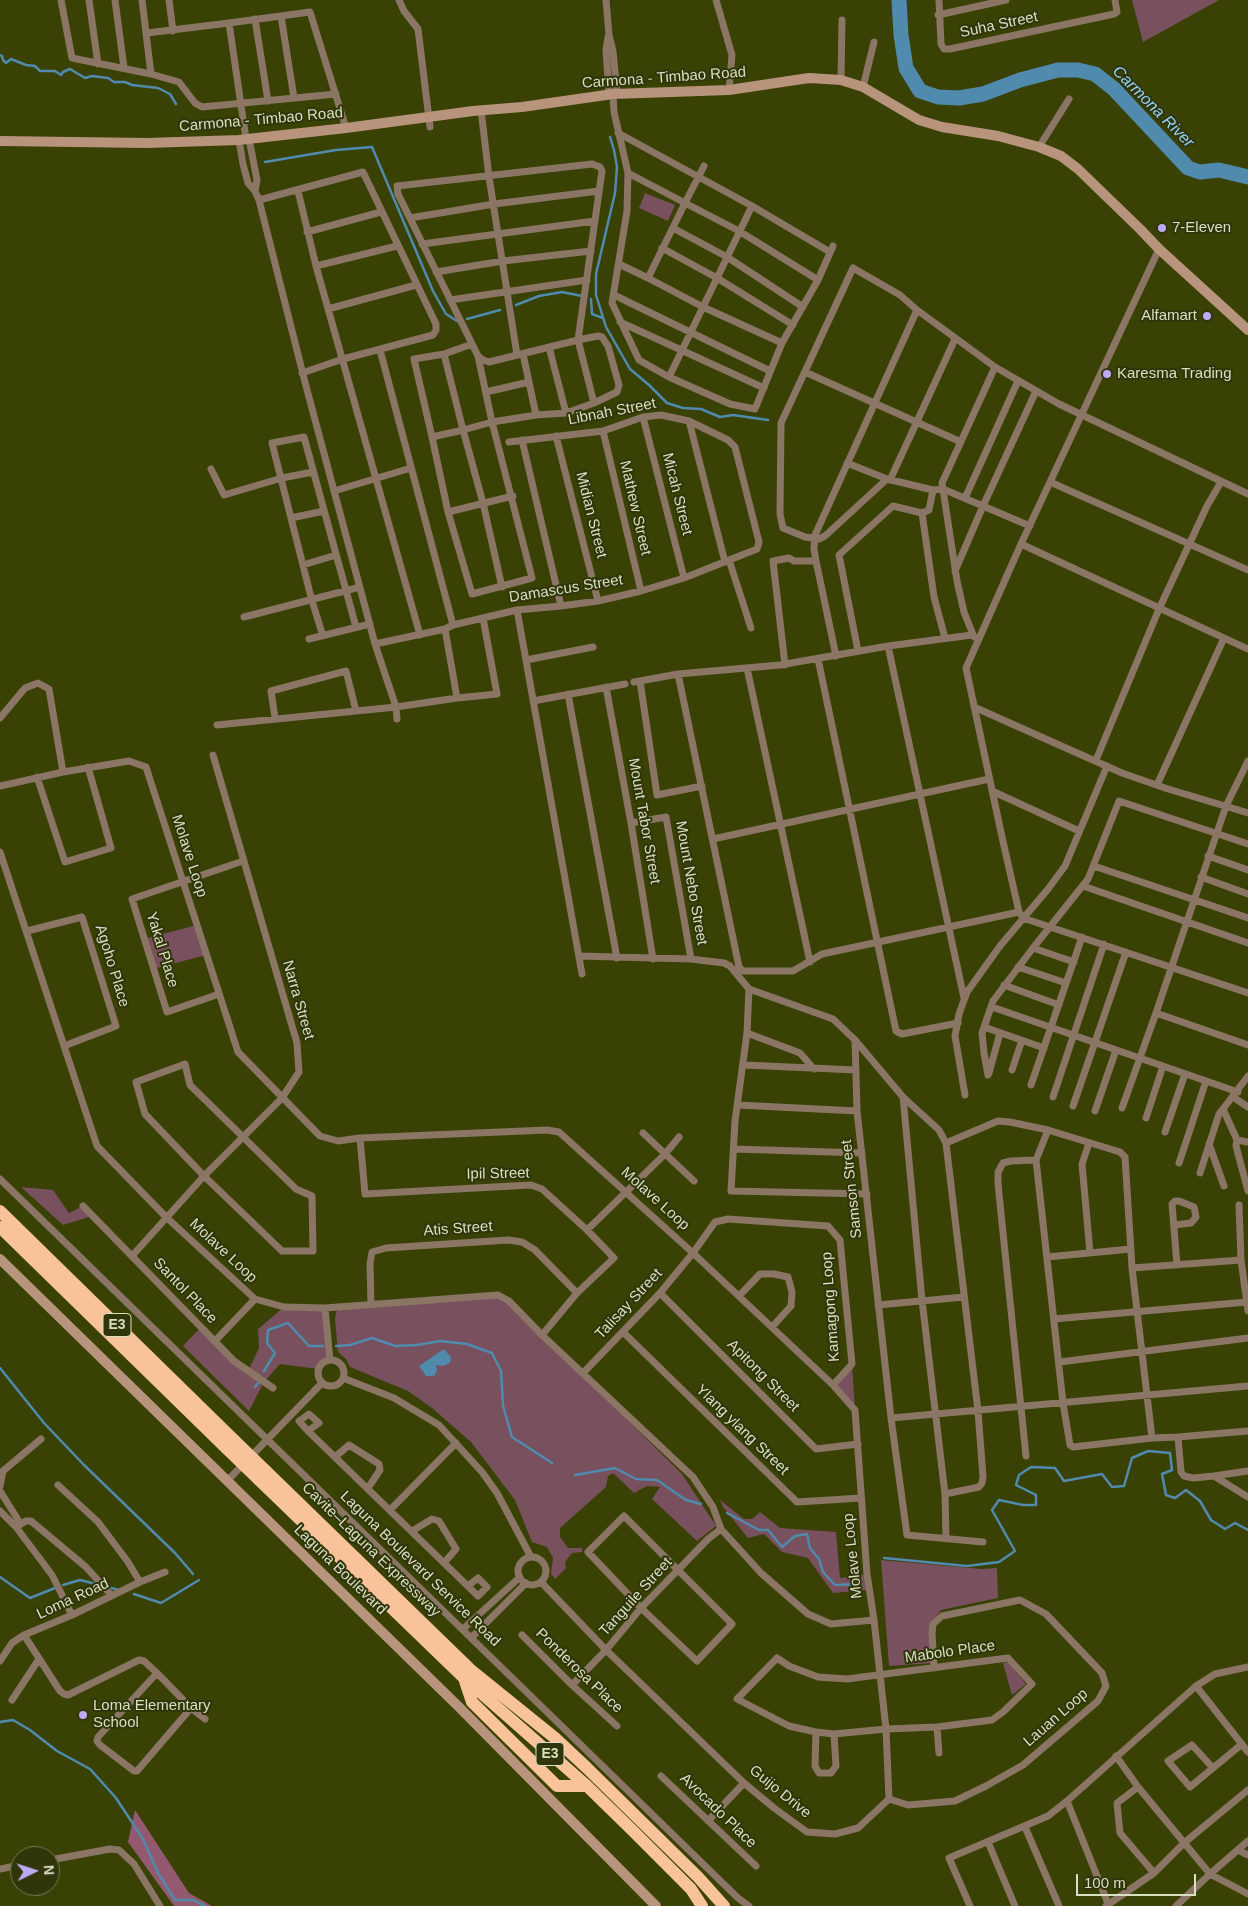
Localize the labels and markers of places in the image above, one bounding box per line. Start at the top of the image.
place label: 7-Eleven [1172,219,1231,237]
marker: 7-Eleven [1156,222,1168,234]
place label: Alfamart [1141,307,1197,325]
marker: Alfamart [1201,310,1213,322]
place label: Karesma Trading [1117,365,1231,383]
marker: Karesma Trading [1101,368,1113,380]
place label: Loma Elementary School [93,1697,211,1732]
marker: Loma Elementary School [77,1709,89,1721]

